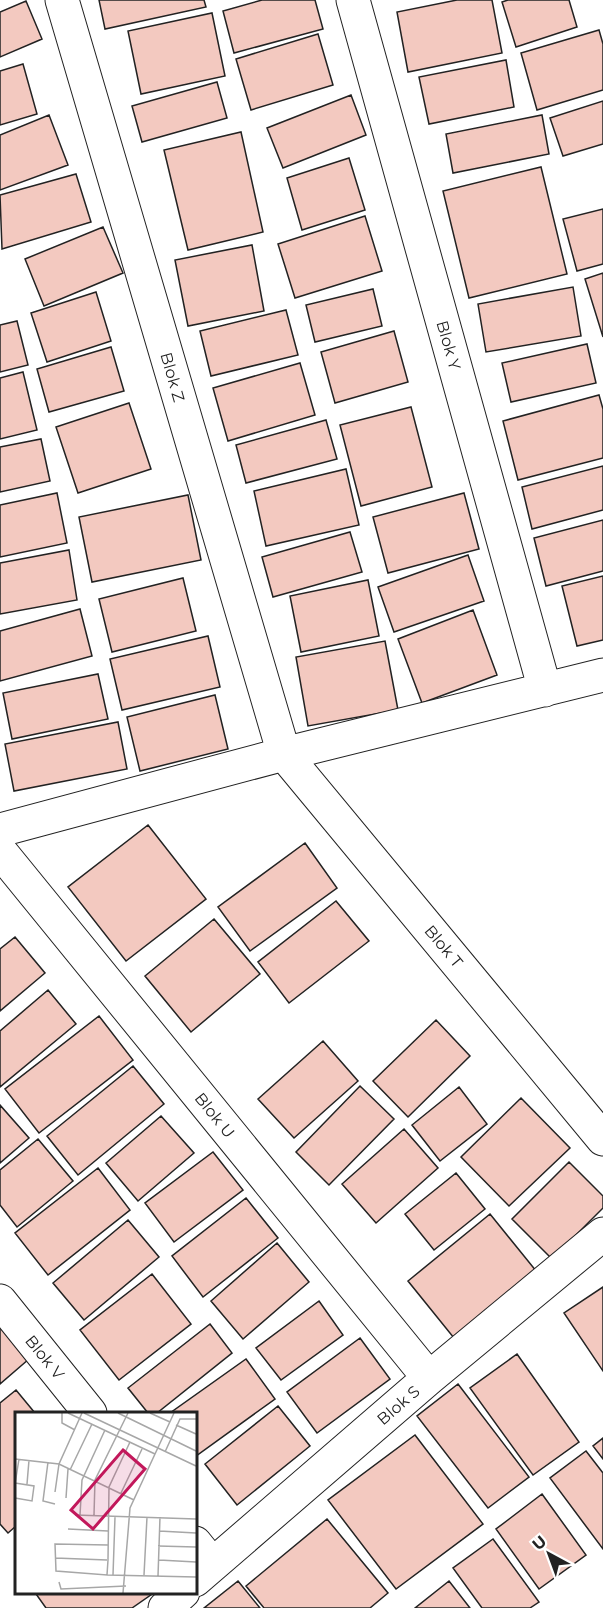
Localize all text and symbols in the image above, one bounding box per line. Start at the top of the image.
street label: Blok Y [432,318,465,373]
street label: Blok Z [156,350,189,404]
street label: Blok T [420,921,467,972]
street label: Blok U [191,1089,239,1142]
street label: Blok V [21,1331,69,1384]
street label: Blok S [373,1382,424,1429]
inset map [15,1412,196,1593]
north arrow [519,1524,579,1584]
text: U [528,1532,550,1554]

